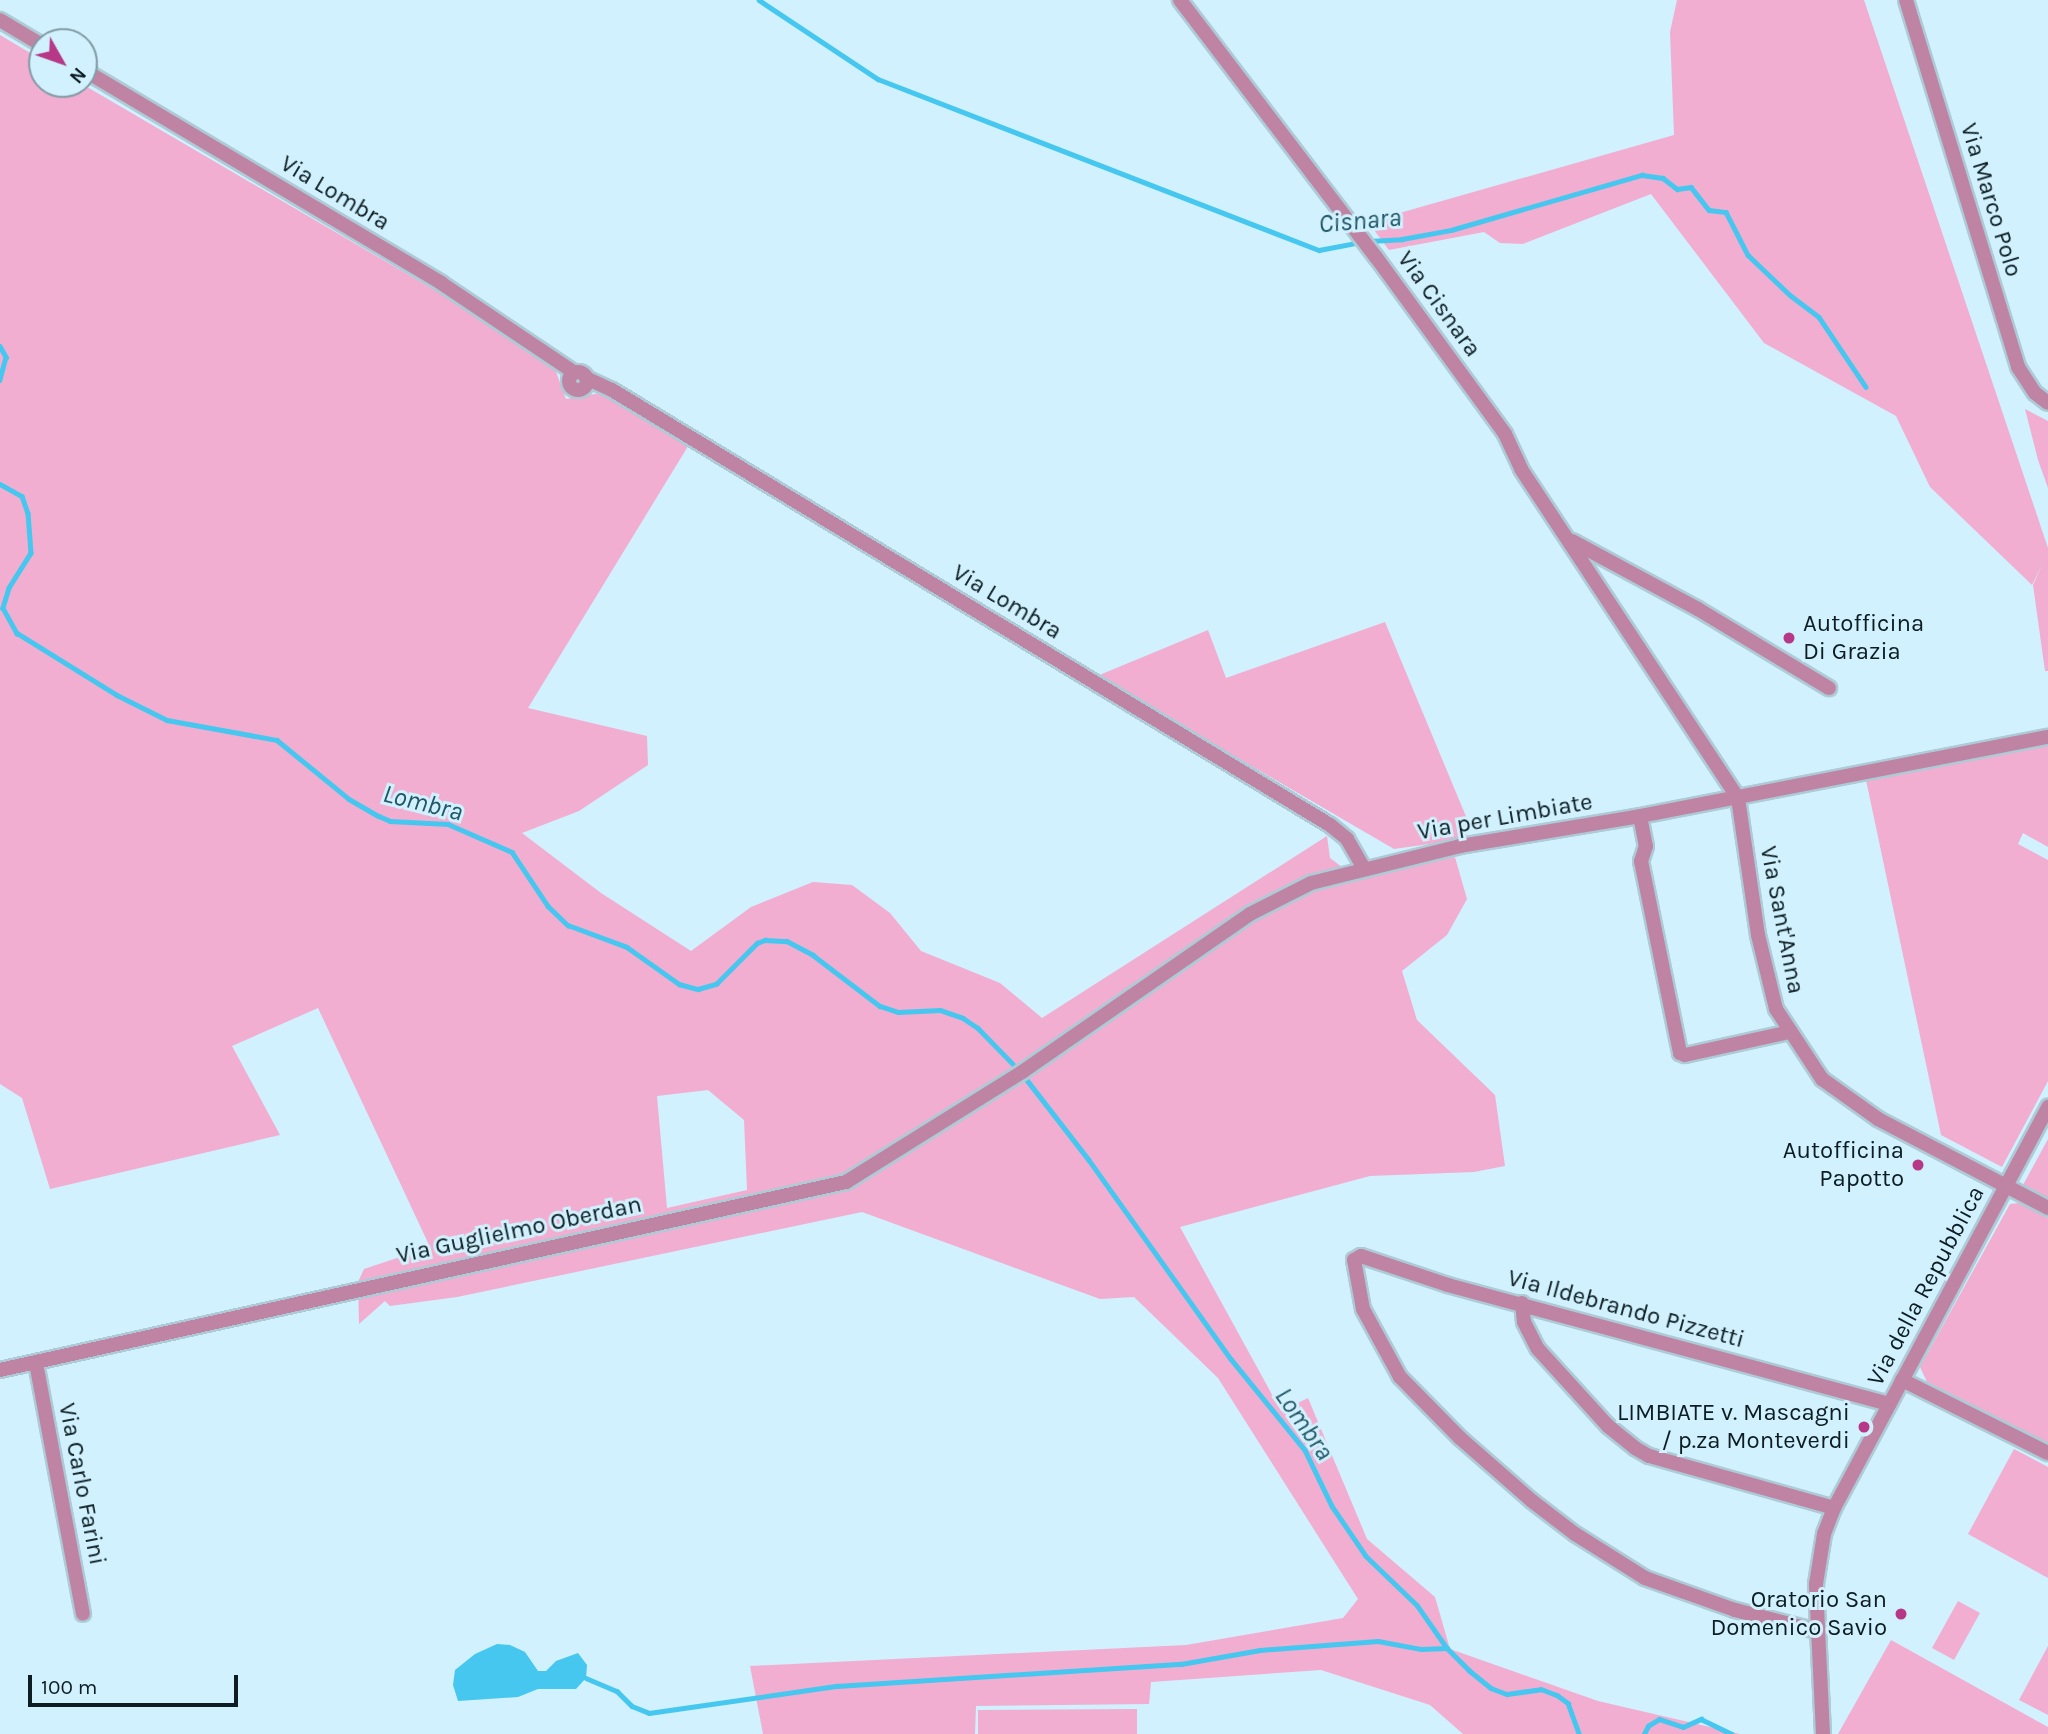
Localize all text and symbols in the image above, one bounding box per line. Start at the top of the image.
north arrow [28,28,98,98]
text: N [65,63,90,88]
street label: Via Marco Polo [1954,120,2028,280]
street label: Via Lombra [275,149,395,237]
water label: Cisnara [1317,202,1403,240]
street label: Via Cisnara [1391,246,1487,362]
street label: Via Lombra [947,558,1067,646]
place label: Autofficina Di Grazia [1803,610,1924,666]
marker: Autofficina Di Grazia [1781,630,1797,646]
water label: Lombra [380,778,466,828]
street label: Via per Limbiate [1415,787,1595,847]
street label: Via Sant'Anna [1754,844,1810,996]
place label: Autofficina Papotto [1783,1137,1904,1193]
marker: Autofficina Papotto [1910,1157,1926,1173]
street label: Via della Repubblica [1861,1181,1991,1391]
street label: Via Guglielmo Oberdan [394,1190,644,1270]
street label: Via Ildebrando Pizzetti [1504,1264,1748,1354]
water label: Lombra [1268,1382,1340,1466]
place label: LIMBIATE v. Mascagni / p.za Monteverdi [1617,1399,1850,1455]
street label: Via Carlo Farini [52,1401,112,1567]
marker: LIMBIATE v. Mascagni / p.za Monteverdi [1856,1419,1872,1435]
place label: Oratorio San Domenico Savio [1710,1586,1887,1642]
marker: Oratorio San Domenico Savio [1893,1606,1909,1622]
scale bar [32,1660,242,1704]
text: 100 m [41,1675,98,1699]

